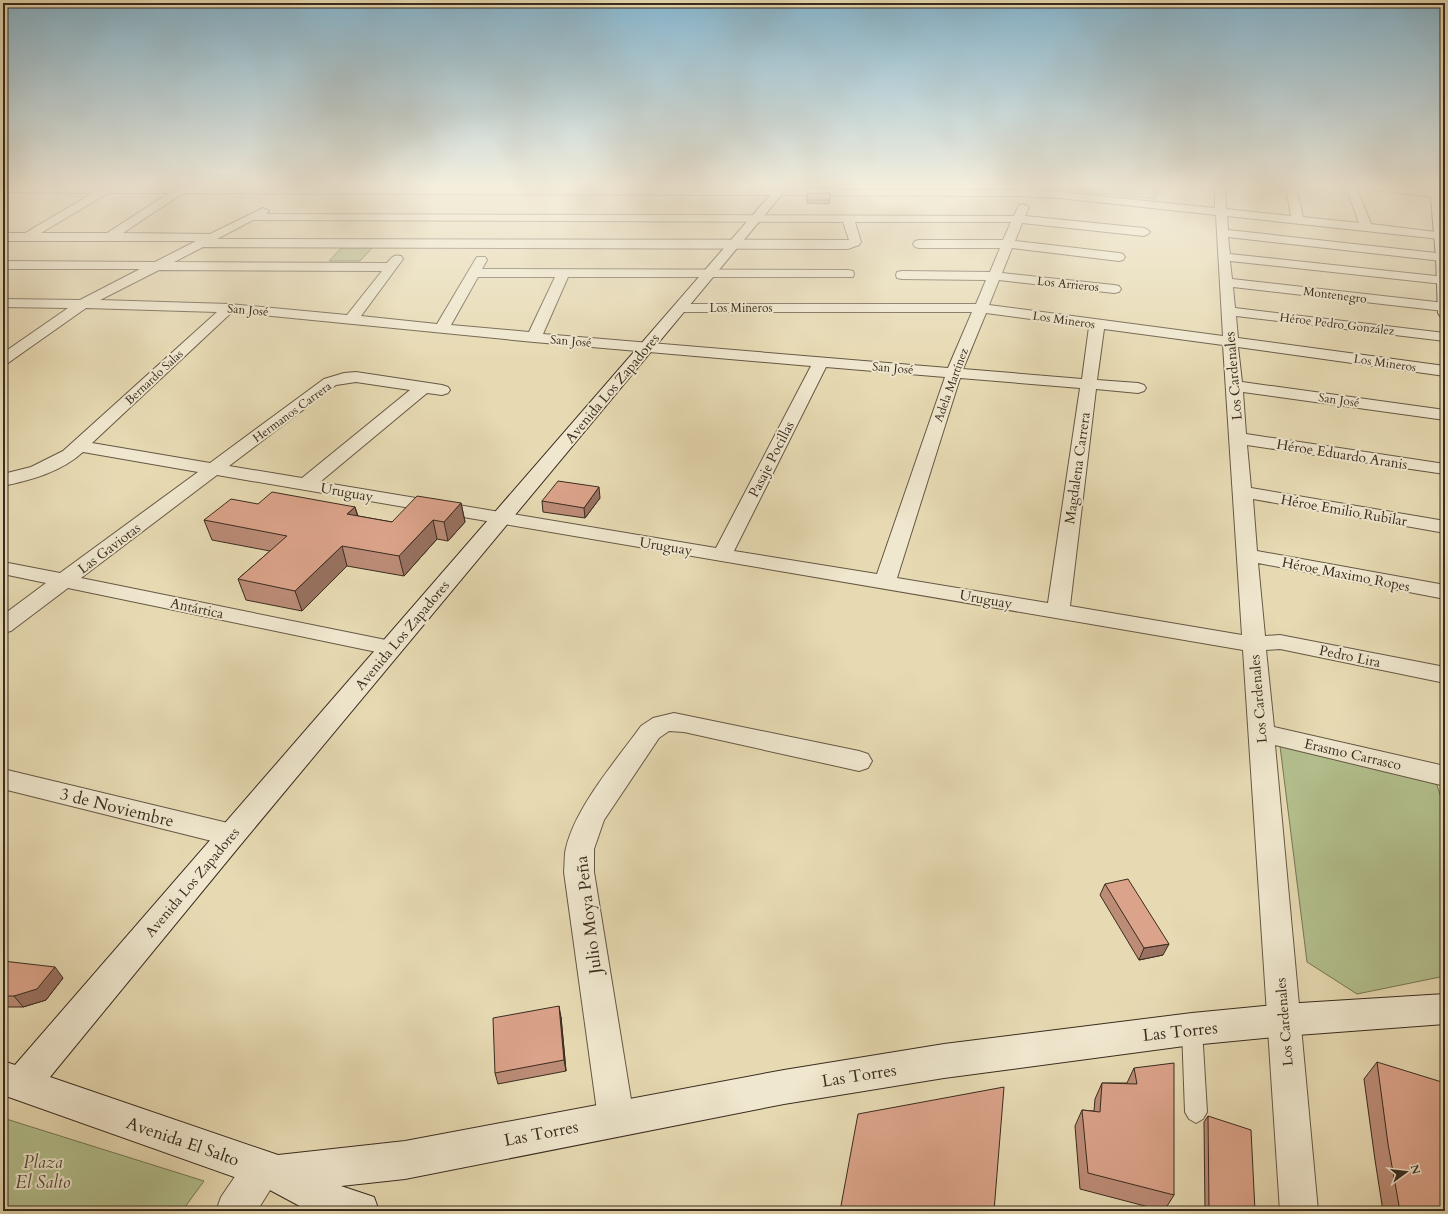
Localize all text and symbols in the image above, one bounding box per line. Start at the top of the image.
street label: Los Arrieros [1036,273,1100,295]
street label: Montenegro [1302,283,1368,307]
street label: San José [227,300,269,320]
street label: Los Mineros [710,300,772,316]
street label: Los Mineros [1032,308,1096,332]
street label: Héroe Pedro González [1279,309,1396,339]
street label: Avenida Los Zapadores [561,329,664,447]
street label: San José [550,331,592,351]
street label: Los Cardenales [1220,331,1247,421]
street label: Adela Martínez [930,345,972,424]
street label: Bernardo Salas [122,346,186,408]
street label: Los Mineros [1353,351,1417,375]
street label: San José [872,358,914,378]
street label: Hermanos Carrera [249,377,335,446]
street label: San José [1317,389,1361,411]
street label: Magdalena Carrera [1060,411,1095,525]
street label: Pasaje Pocillas [744,418,799,501]
street label: Héroe Eduardo Aranis [1275,435,1409,474]
street label: Uruguay [319,479,375,507]
street label: Héroe Emilio Rubilar [1279,490,1409,531]
street label: Las Gaviotas [74,518,145,578]
street label: Uruguay [638,533,694,560]
street label: Héroe Maximo Ropes [1280,553,1412,596]
street label: Avenida Los Zapadores [351,576,454,694]
street label: Uruguay [958,586,1014,614]
street label: Antártica [168,594,225,623]
street label: Pedro Lira [1318,641,1382,672]
street label: Los Cardenales [1245,654,1272,744]
street label: Erasmo Carrasco [1302,734,1404,775]
street label: 3 de Noviembre [57,782,176,833]
street label: Avenida Los Zapadores [141,823,244,941]
street label: Julio Moya Peña [570,854,608,978]
street label: Los Cardenales [1271,977,1298,1067]
street label: Las Torres [1141,1016,1219,1047]
street label: Las Torres [820,1058,898,1093]
street label: Avenida El Salto [123,1111,242,1172]
street label: Las Torres [502,1115,581,1152]
park label: Plaza El Salto [15,1151,71,1194]
north arrow [1386,1152,1426,1192]
text: N [1407,1163,1424,1177]

